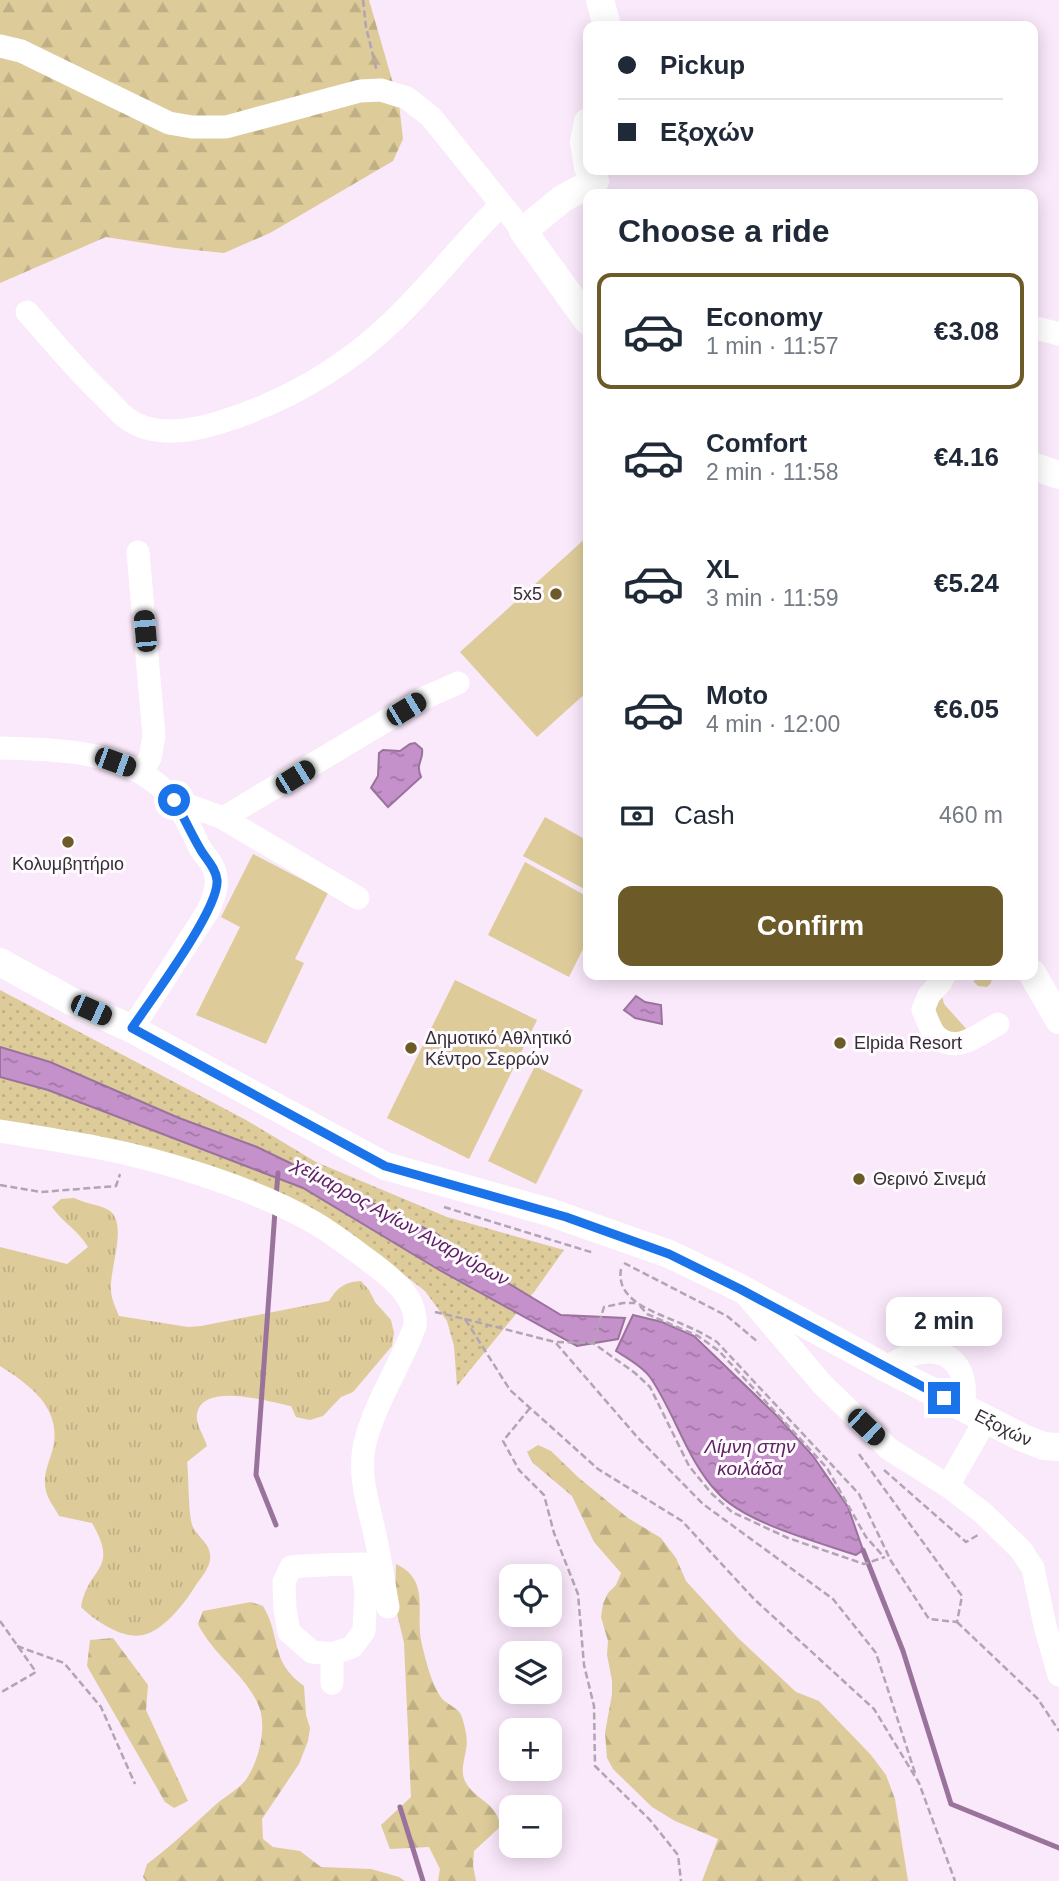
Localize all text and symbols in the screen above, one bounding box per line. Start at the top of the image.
text: Pickup [660,50,745,80]
text: Εξοχών [660,117,754,147]
text: Choose a ride [618,213,830,249]
icon: car [622,300,685,363]
text: Economy [706,302,823,332]
text: €3.08 [934,316,999,346]
text: 1 min · 11:57 [706,333,839,359]
icon: car [622,426,685,489]
text: Comfort [706,428,807,458]
text: €4.16 [934,442,999,472]
text: 2 min · 11:58 [706,459,839,485]
icon: car [622,552,685,615]
text: XL [706,554,739,584]
text: €5.24 [934,568,999,598]
place label: 5x5 [513,584,542,604]
text: 3 min · 11:59 [706,585,839,611]
marker: 5x5 [548,586,564,602]
car [133,609,158,653]
icon: car [622,678,685,741]
text: Moto [706,680,768,710]
car [383,689,430,729]
text: €6.05 [934,694,999,724]
text: 4 min · 12:00 [706,711,840,737]
car [92,745,139,779]
car [272,757,319,797]
route start [158,784,190,816]
icon: cash [618,797,656,835]
text: Cash [674,800,735,830]
text: 460 m [939,802,1003,828]
marker: Κολυμβητήριο [60,834,76,850]
place label: Κολυμβητήριο [12,854,124,874]
button: Confirm [618,886,1003,966]
car [68,992,115,1028]
place label: Δημοτικό Αθλητικό Κέντρο Σερρών [425,1028,572,1069]
place label: Elpida Resort [854,1033,962,1053]
marker: Elpida Resort [832,1035,848,1051]
marker: Δημοτικό Αθλητικό Κέντρο Σερρών [403,1040,419,1056]
water label: χείμαρρος Αγίων Αναργύρων [287,1152,513,1290]
place label: Θερινό Σινεμά [873,1169,986,1189]
marker: Θερινό Σινεμά [851,1171,867,1187]
callout: 2 min [886,1296,1002,1346]
text: 2 min [914,1308,974,1334]
route end [928,1382,960,1414]
car [844,1405,889,1449]
street label: Εξοχών [971,1405,1034,1450]
water label: Λίμνη στην κοιλάδα [703,1436,796,1479]
map controls [499,1564,562,1858]
button: locate [499,1564,562,1627]
button: layers [499,1641,562,1704]
button: + [499,1718,562,1781]
button: − [499,1795,562,1858]

